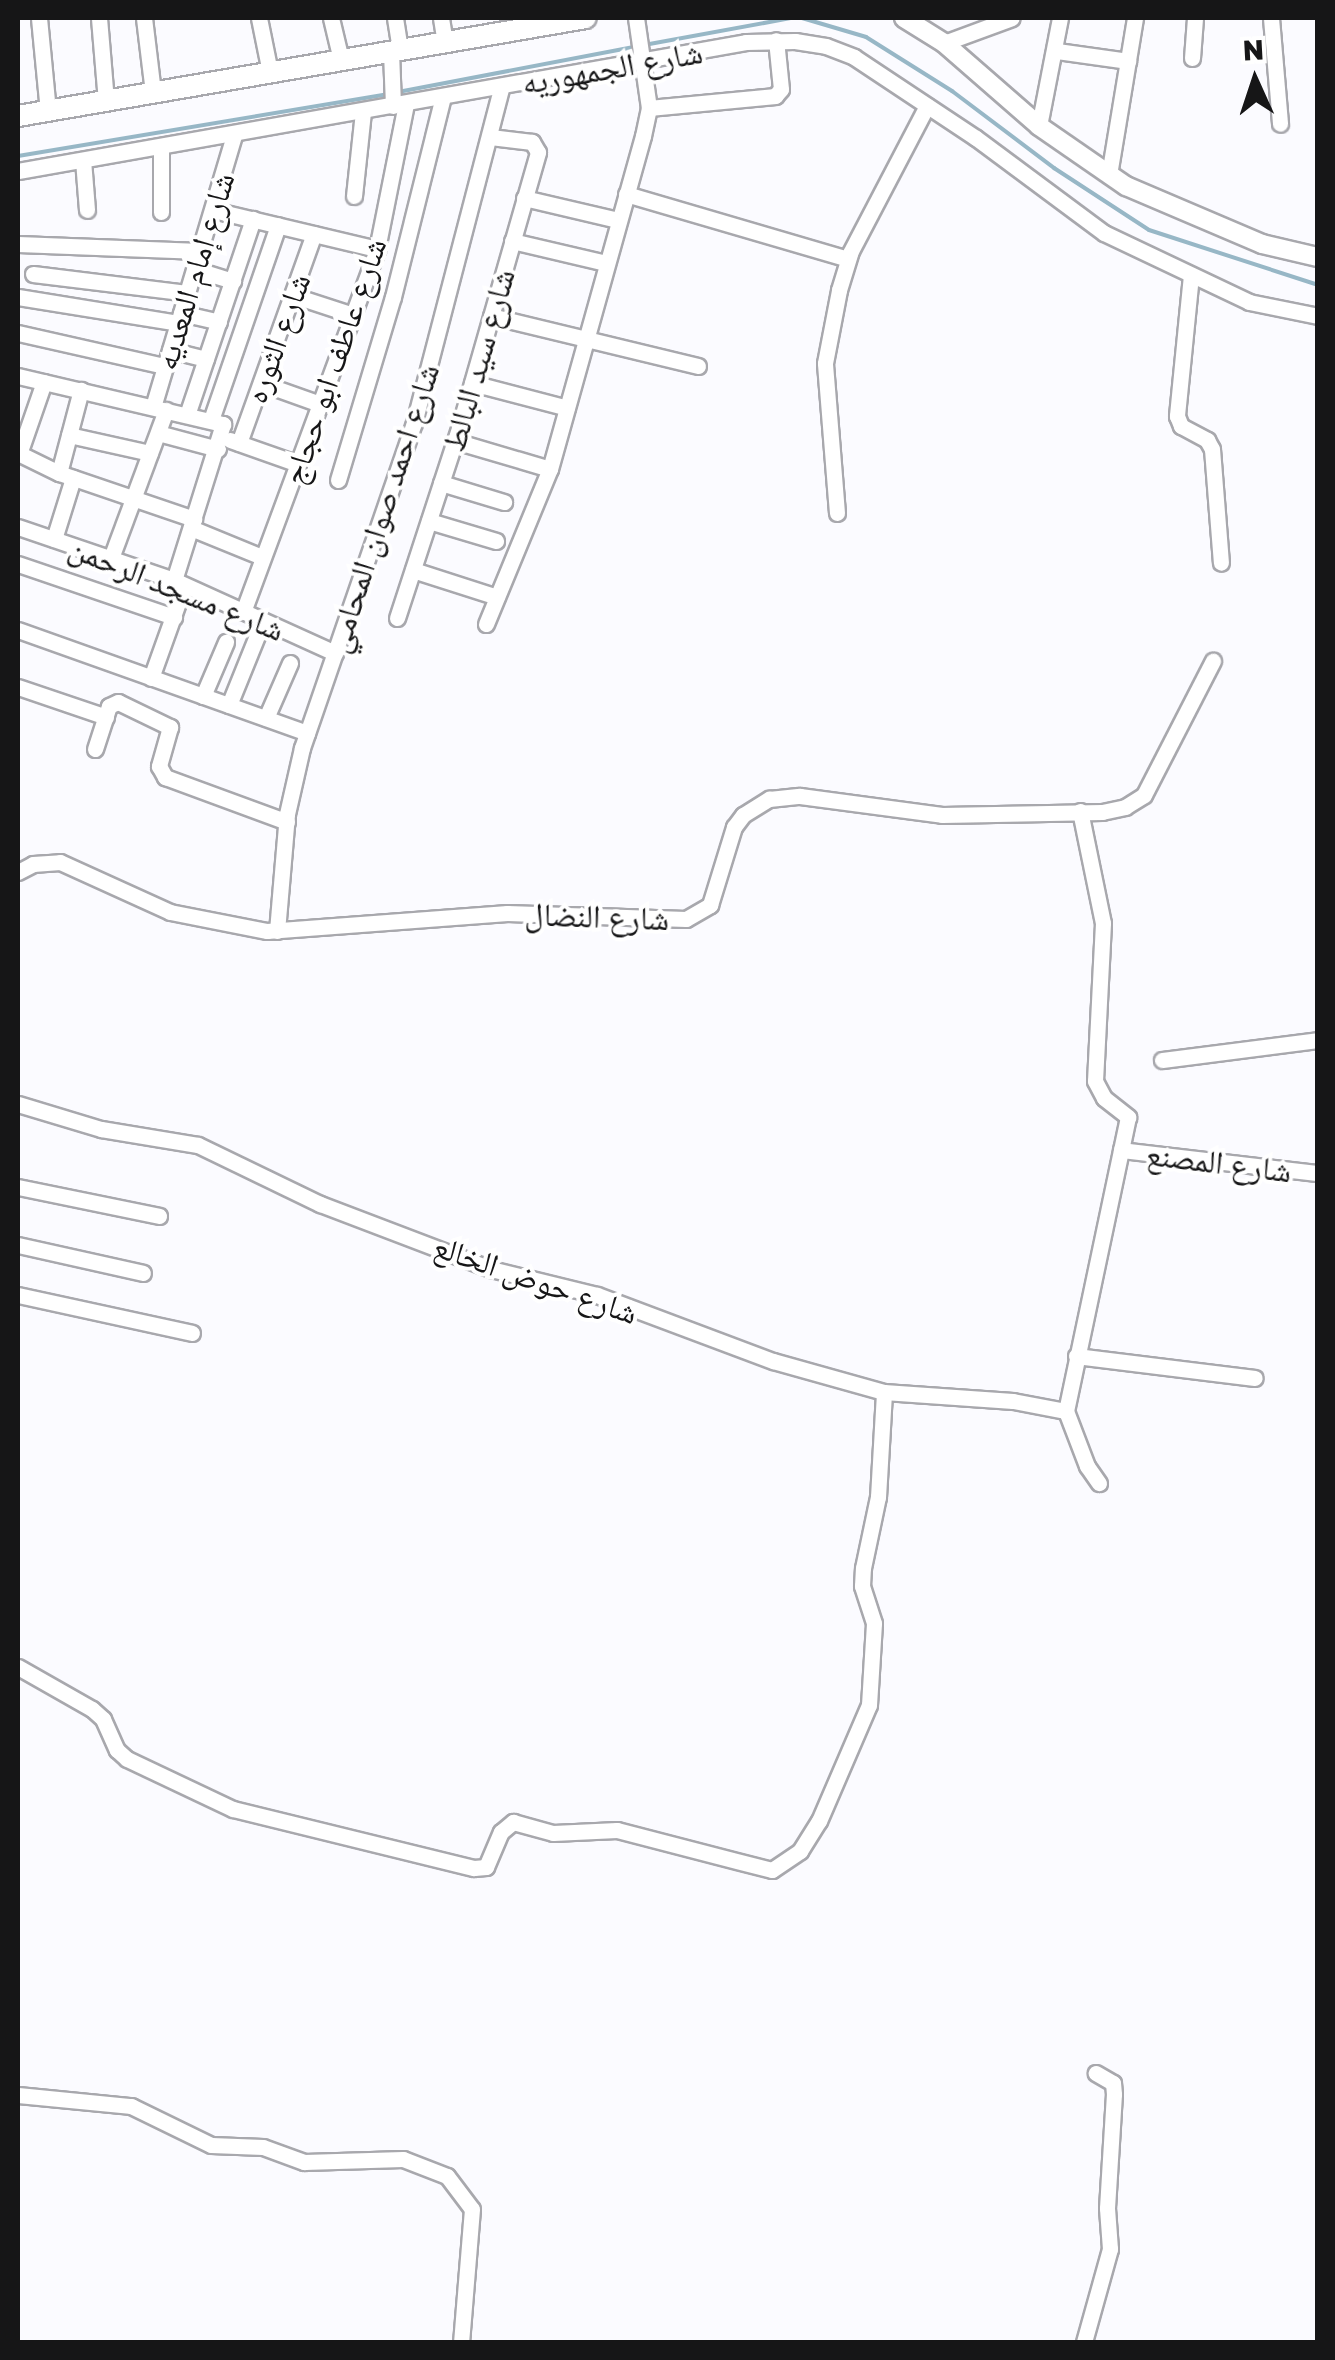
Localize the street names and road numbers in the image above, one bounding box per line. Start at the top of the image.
street label: شارع الجمهوريه [519,32,705,102]
street label: شارع إمام المعديه [146,168,242,374]
street label: شارع عاطف ابو حجاج [274,233,394,489]
street label: شارع سيد البالط [434,264,522,456]
street label: شارع الثوره [236,268,318,408]
street label: شارع احمد صوان المحامي [317,359,447,657]
street label: شارع مسجد الرحمن [64,527,290,649]
street label: شارع النضال [524,894,670,938]
street label: شارع المصنع [1144,1134,1294,1190]
street label: شارع حوض الخالع [429,1226,643,1332]

